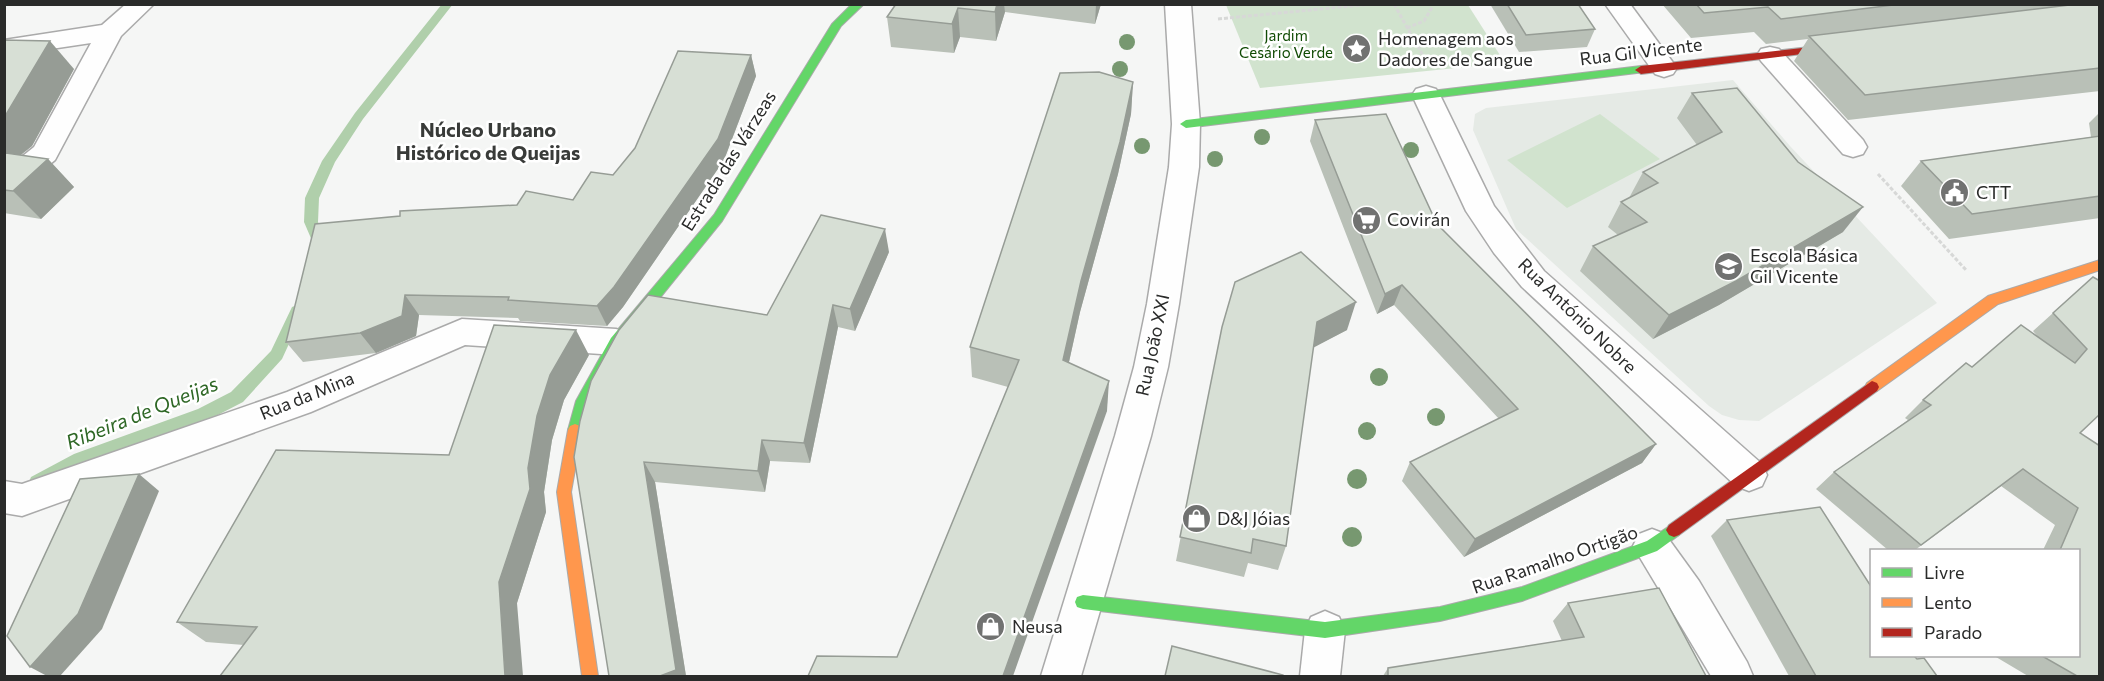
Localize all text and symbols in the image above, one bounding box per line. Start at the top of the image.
park label: Jardim Cesário Verde [1239,26,1333,61]
place label: Homenagem aos Dadores de Sangue [1378,27,1533,70]
place icon: Homenagem aos Dadores de Sangue [1341,33,1373,65]
street label: Rua Gil Vicente [1578,33,1703,69]
street label: Estrada das Várzeas [676,86,780,235]
district label: Núcleo Urbano Histórico de Queijas [396,117,580,164]
public building icon: CTT [1939,177,1971,209]
place label: CTT [1976,181,2011,203]
supermarket icon: Covirán [1350,204,1382,236]
place label: Covirán [1387,208,1450,230]
place label: Escola Básica Gil Vicente [1750,244,1858,287]
school or university icon: Escola Básica Gil Vicente [1713,250,1745,282]
street label: Rua António Nobre [1514,253,1641,377]
street label: Rua João XXI [1130,292,1174,398]
street label: Rua da Mina [256,366,357,424]
water label: Ribeira de Queijas [62,371,221,454]
shop icon: D&J Jóias [1180,503,1212,535]
place label: D&J Jóias [1217,507,1290,529]
street label: Rua Ramalho Ortigão [1469,520,1641,598]
legend [1870,549,2080,657]
text: Livre [1924,561,1965,583]
text: Lento [1924,591,1972,613]
shop icon: Neusa [975,611,1007,643]
place label: Neusa [1012,615,1063,637]
text: Parado [1924,621,1982,643]

